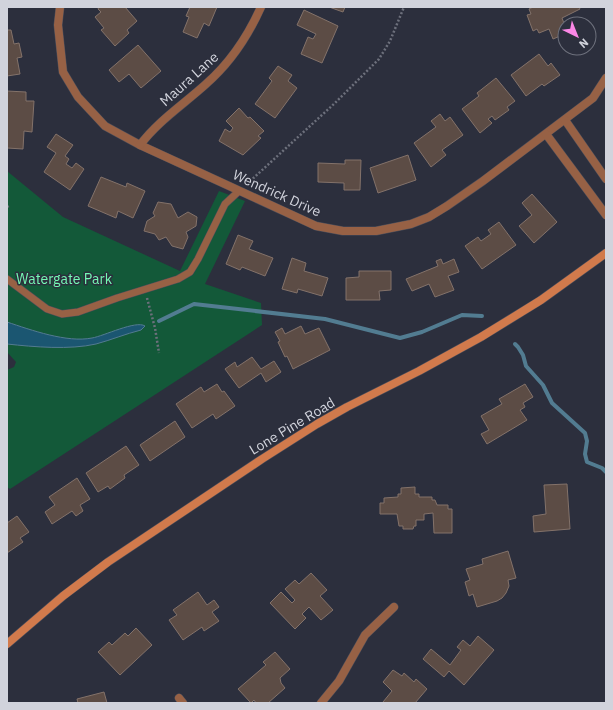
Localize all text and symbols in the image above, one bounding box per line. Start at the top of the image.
north arrow [557,16,597,56]
text: N [576,35,592,51]
street label: Maura Lane [156,48,222,110]
street label: Wendrick Drive [230,165,324,221]
park label: Watergate Park [16,270,113,288]
street label: Lone Pine Road [246,393,338,459]

